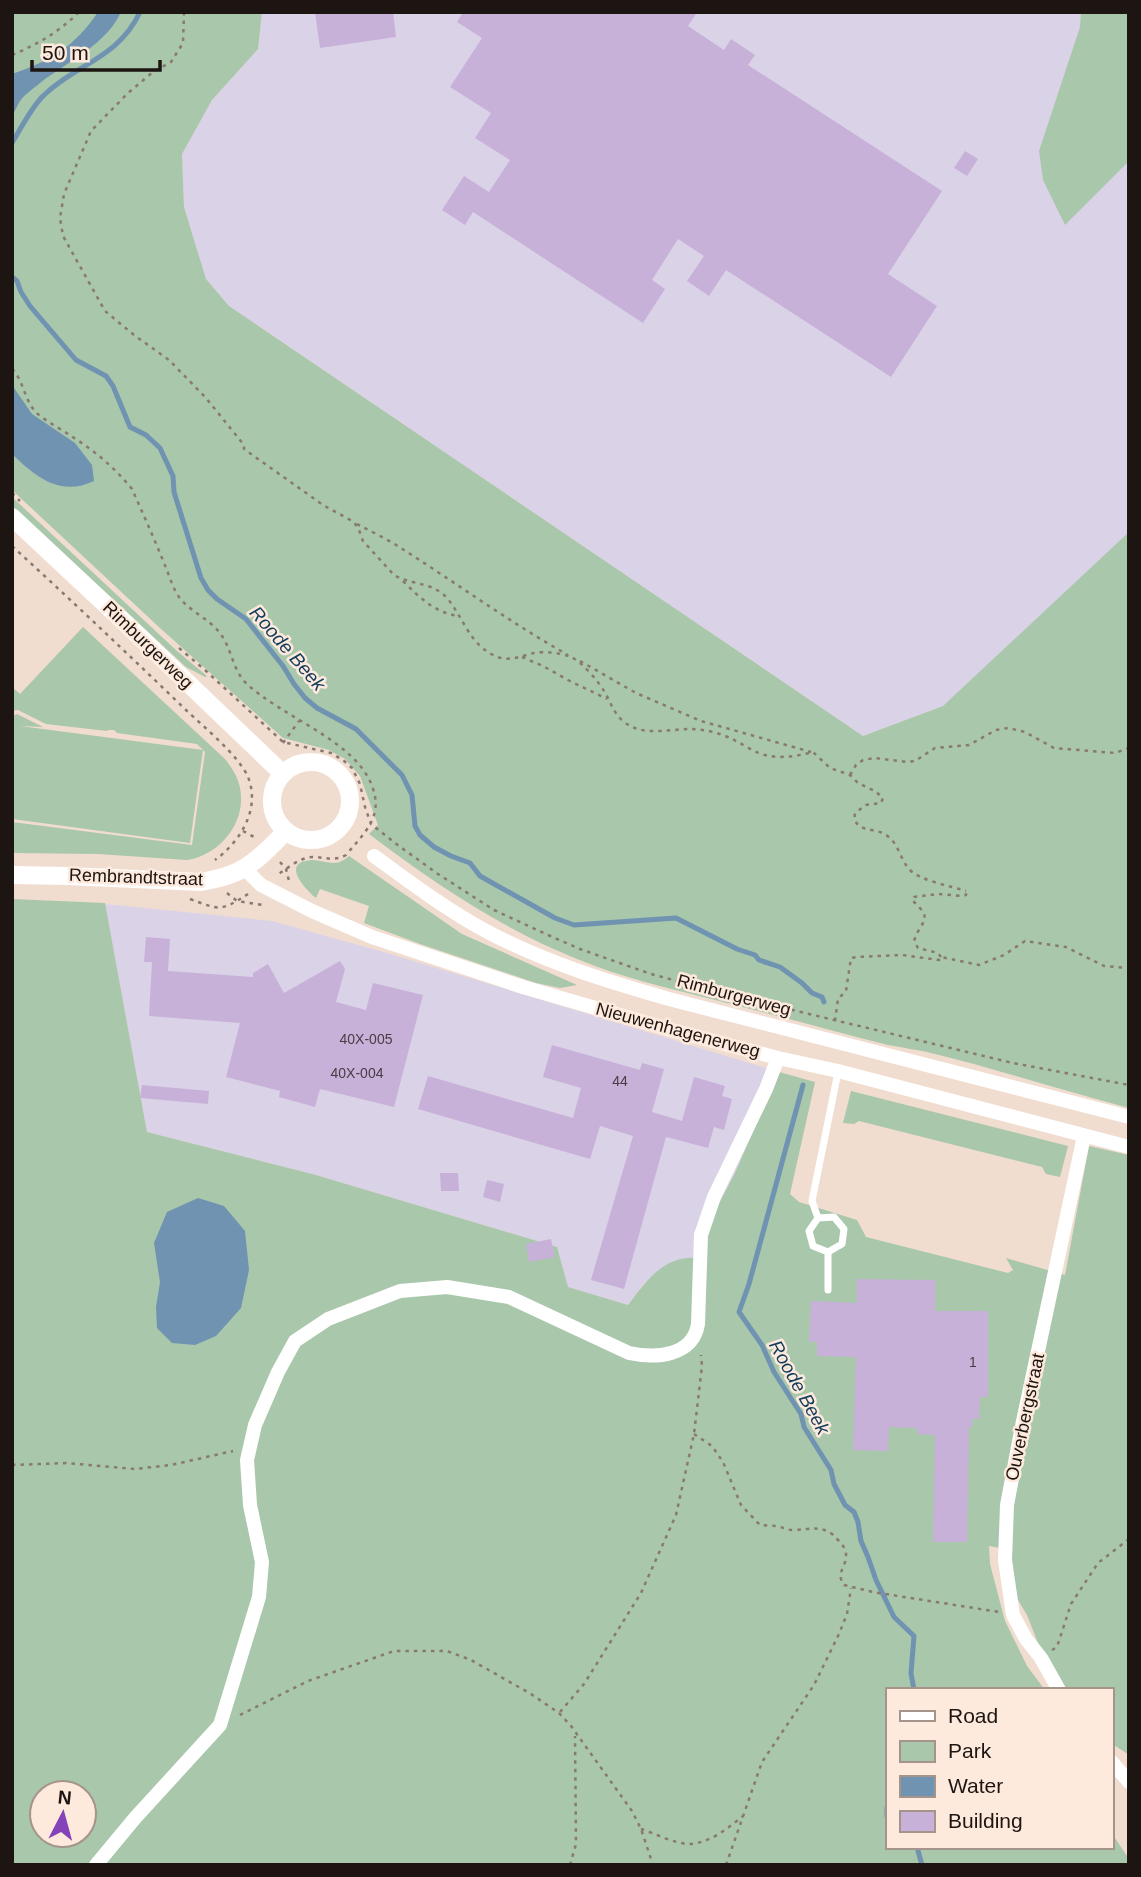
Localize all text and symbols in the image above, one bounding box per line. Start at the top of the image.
scale bar [32,28,159,72]
text: 50 m [42,41,89,64]
street label: Rimburgerweg [99,597,197,693]
water label: Roode Beek [245,602,331,696]
street label: Rembrandtstraat [69,865,203,889]
street label: Rimburgerweg [675,970,793,1020]
street label: Nieuwenhagenerweg [594,998,762,1062]
house number: 40X-005 [340,1031,393,1047]
house number: 40X-004 [331,1065,384,1081]
house number: 44 [612,1073,628,1089]
water label: Roode Beek [765,1336,835,1439]
street label: Ouverbergstraat [1002,1351,1048,1483]
house number: 1 [969,1354,977,1370]
legend [886,1688,1113,1849]
text: Road [948,1704,998,1727]
text: Park [948,1739,992,1762]
text: Water [948,1774,1003,1797]
north arrow [28,1779,98,1849]
text: N [57,1786,73,1809]
text: Building [948,1809,1023,1832]

